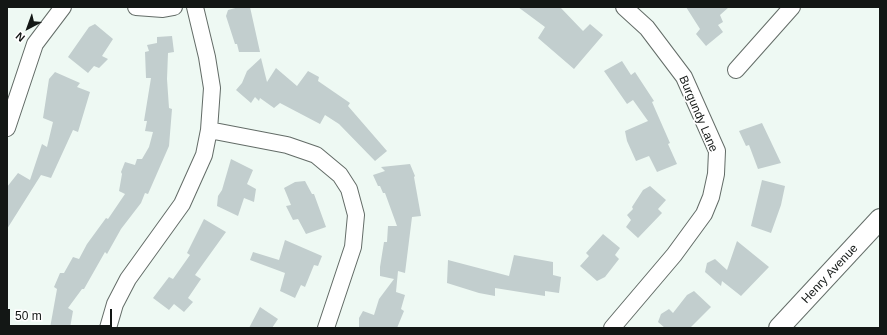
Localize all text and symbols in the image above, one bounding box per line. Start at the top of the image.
north arrow [8,8,48,48]
text: N [13,30,27,44]
street label: Burgundy Lane [675,74,721,154]
street label: Henry Avenue [799,241,861,307]
scale bar [10,301,114,327]
text: 50 m [15,309,42,323]

